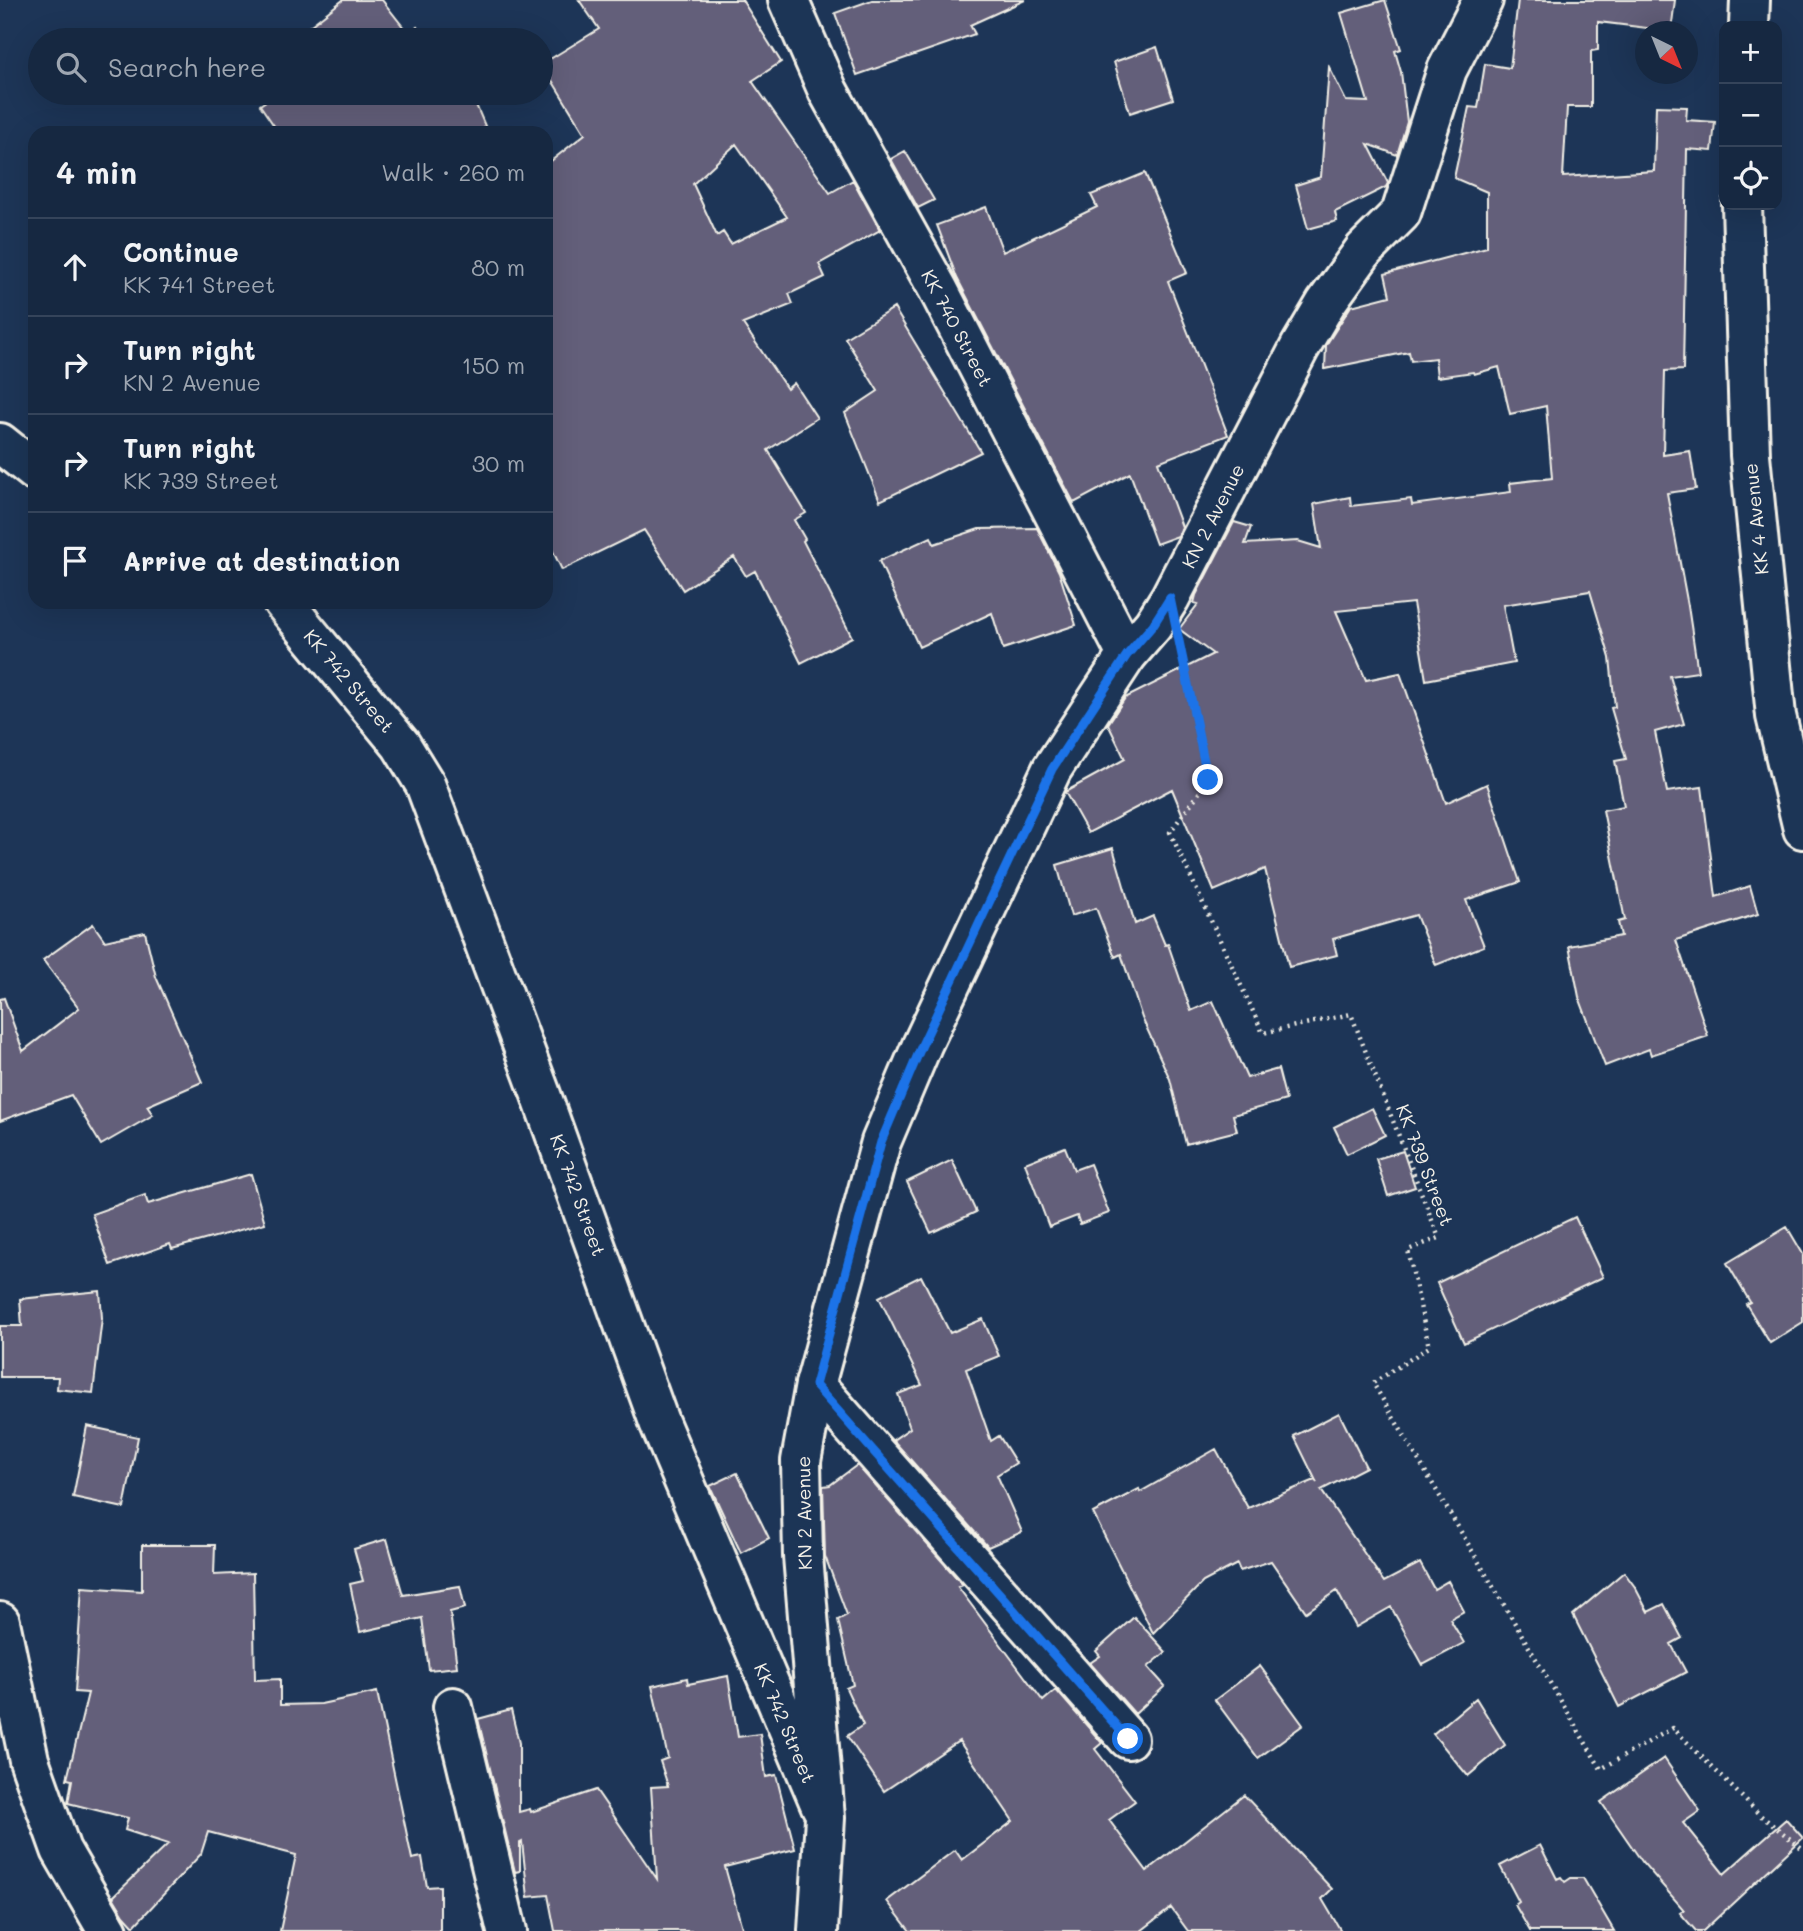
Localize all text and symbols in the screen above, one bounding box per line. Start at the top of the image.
north arrow [1635,21,1698,84]
map controls [1719,21,1782,210]
button: + [1719,21,1782,84]
search box [28,28,553,105]
icon: search [52,48,90,86]
text: Search here [108,50,266,84]
button: − [1719,84,1782,147]
button: locate [1719,147,1782,210]
text: 4 min [56,152,137,192]
text: Walk · 260 m [381,157,525,187]
text: Continue [123,235,239,269]
icon: ahead [56,248,94,286]
text: 80 m [471,252,525,282]
street label: KK 740 Street [916,265,999,391]
text: KK 741 Street [123,269,275,299]
text: Turn right [123,333,256,367]
icon: right [56,346,94,384]
text: 150 m [461,350,525,380]
text: KN 2 Avenue [123,367,261,397]
text: Turn right [123,431,256,465]
icon: right [56,444,94,482]
text: 30 m [472,448,525,478]
street label: KN 2 Avenue [1176,459,1250,572]
street label: KK 4 Avenue [1737,462,1774,576]
text: KK 739 Street [123,465,279,495]
icon: arrive [56,542,94,580]
text: Arrive at destination [123,544,400,578]
street label: KK 742 Street [299,624,400,738]
route end [1192,764,1223,795]
street label: KK 739 Street [1391,1100,1460,1229]
street label: KK 742 Street [545,1130,612,1259]
street label: KN 2 Avenue [790,1456,817,1570]
street label: KK 742 Street [749,1659,822,1787]
route start [1112,1723,1143,1754]

